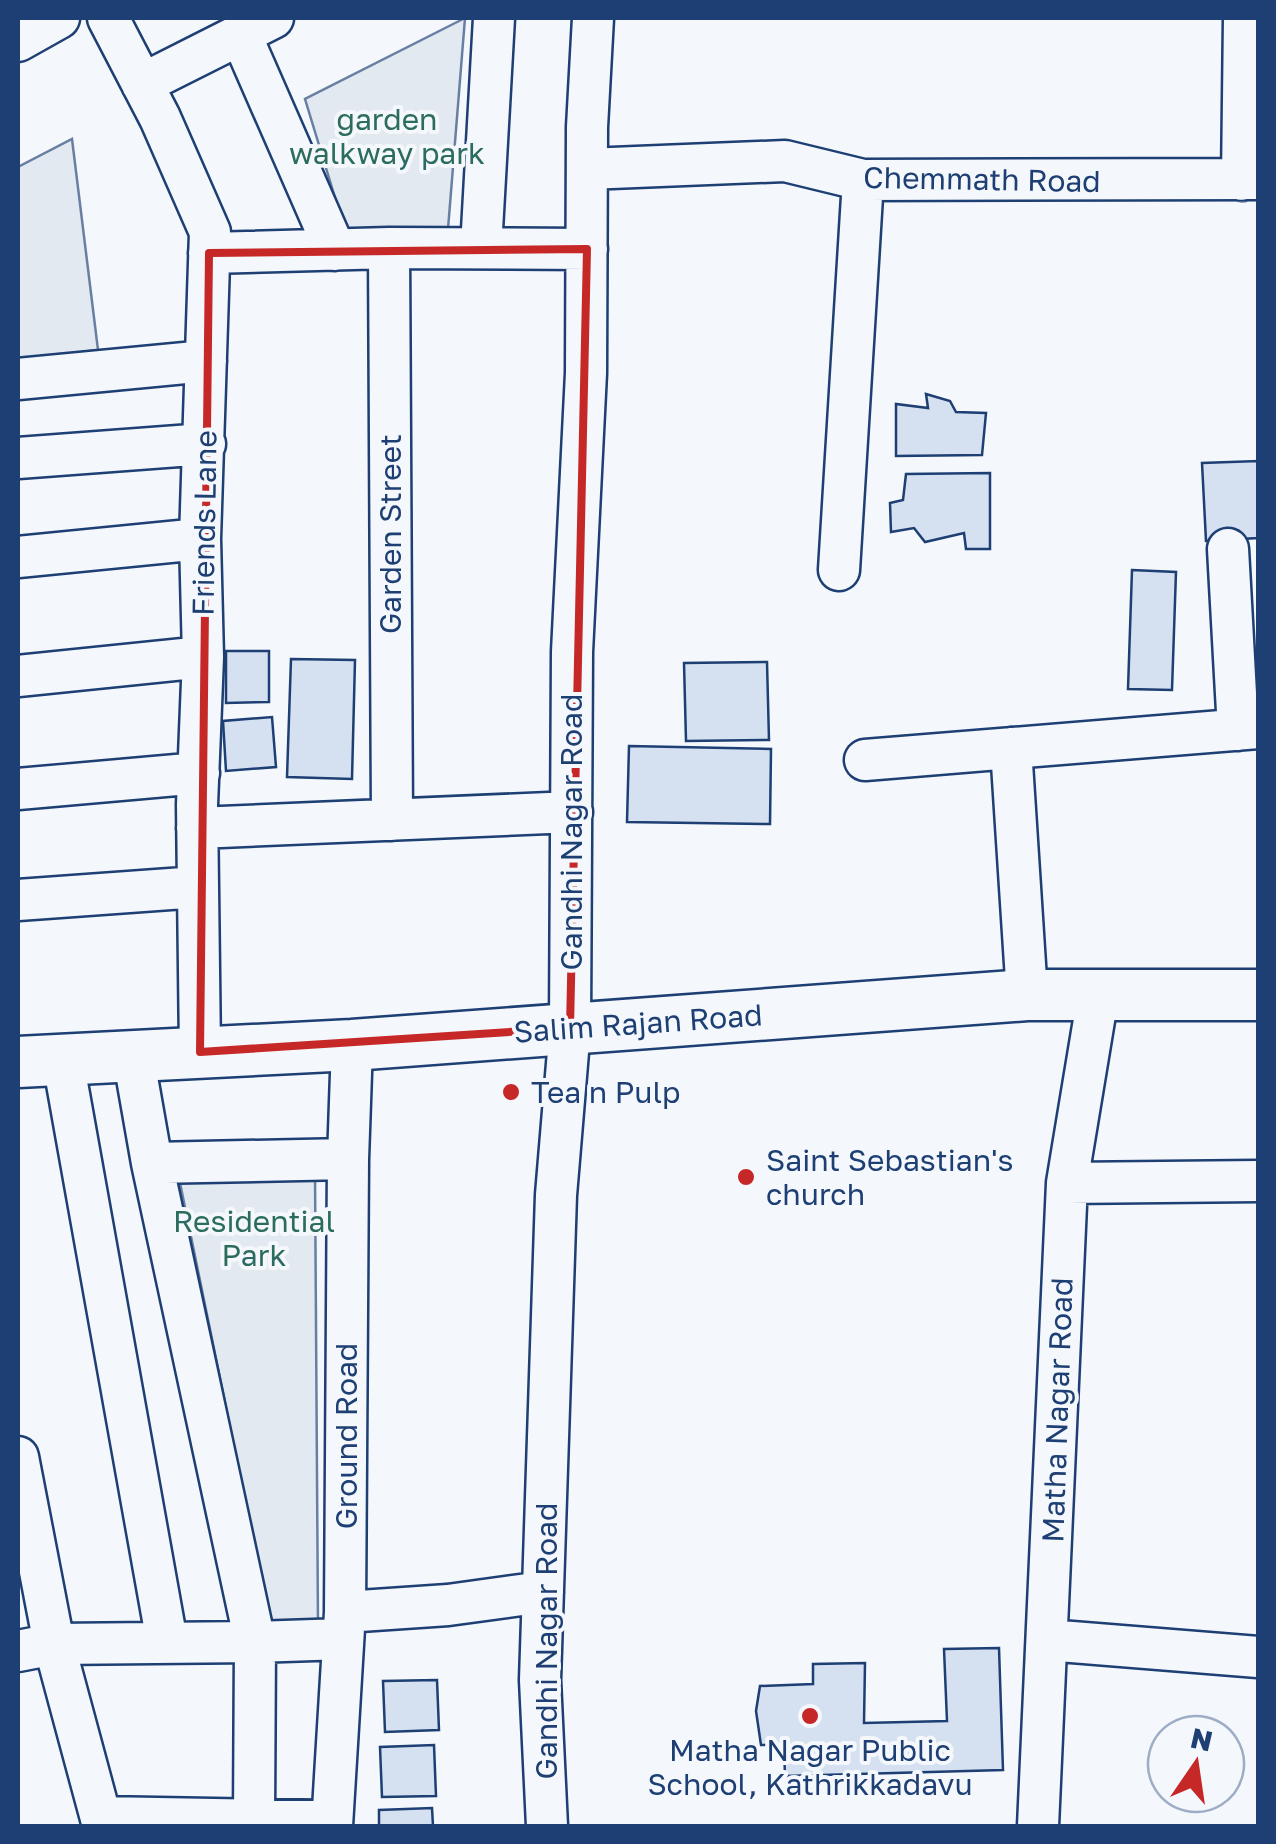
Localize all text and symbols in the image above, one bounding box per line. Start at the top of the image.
park label: garden walkway park [289,101,485,171]
street label: Chemmath Road [863,159,1101,199]
street label: Friends Lane [184,430,224,616]
street label: Garden Street [372,434,408,634]
street label: Gandhi Nagar Road [553,694,589,970]
street label: Salim Rajan Road [512,996,764,1050]
place label: Tea n Pulp [531,1074,681,1110]
marker: Tea n Pulp [500,1081,522,1103]
place label: Saint Sebastian's church [766,1142,1013,1212]
marker: Saint Sebastian's church [735,1166,757,1188]
park label: Residential Park [173,1203,335,1273]
street label: Matha Nagar Road [1034,1277,1080,1543]
street label: Ground Road [328,1343,364,1529]
street label: Gandhi Nagar Road [528,1503,564,1779]
marker: Matha Nagar Public School, Kathrikkadavu [799,1705,821,1727]
north arrow [1146,1714,1246,1814]
text: N [1188,1721,1216,1758]
place label: Matha Nagar Public School, Kathrikkadavu [647,1732,973,1802]

